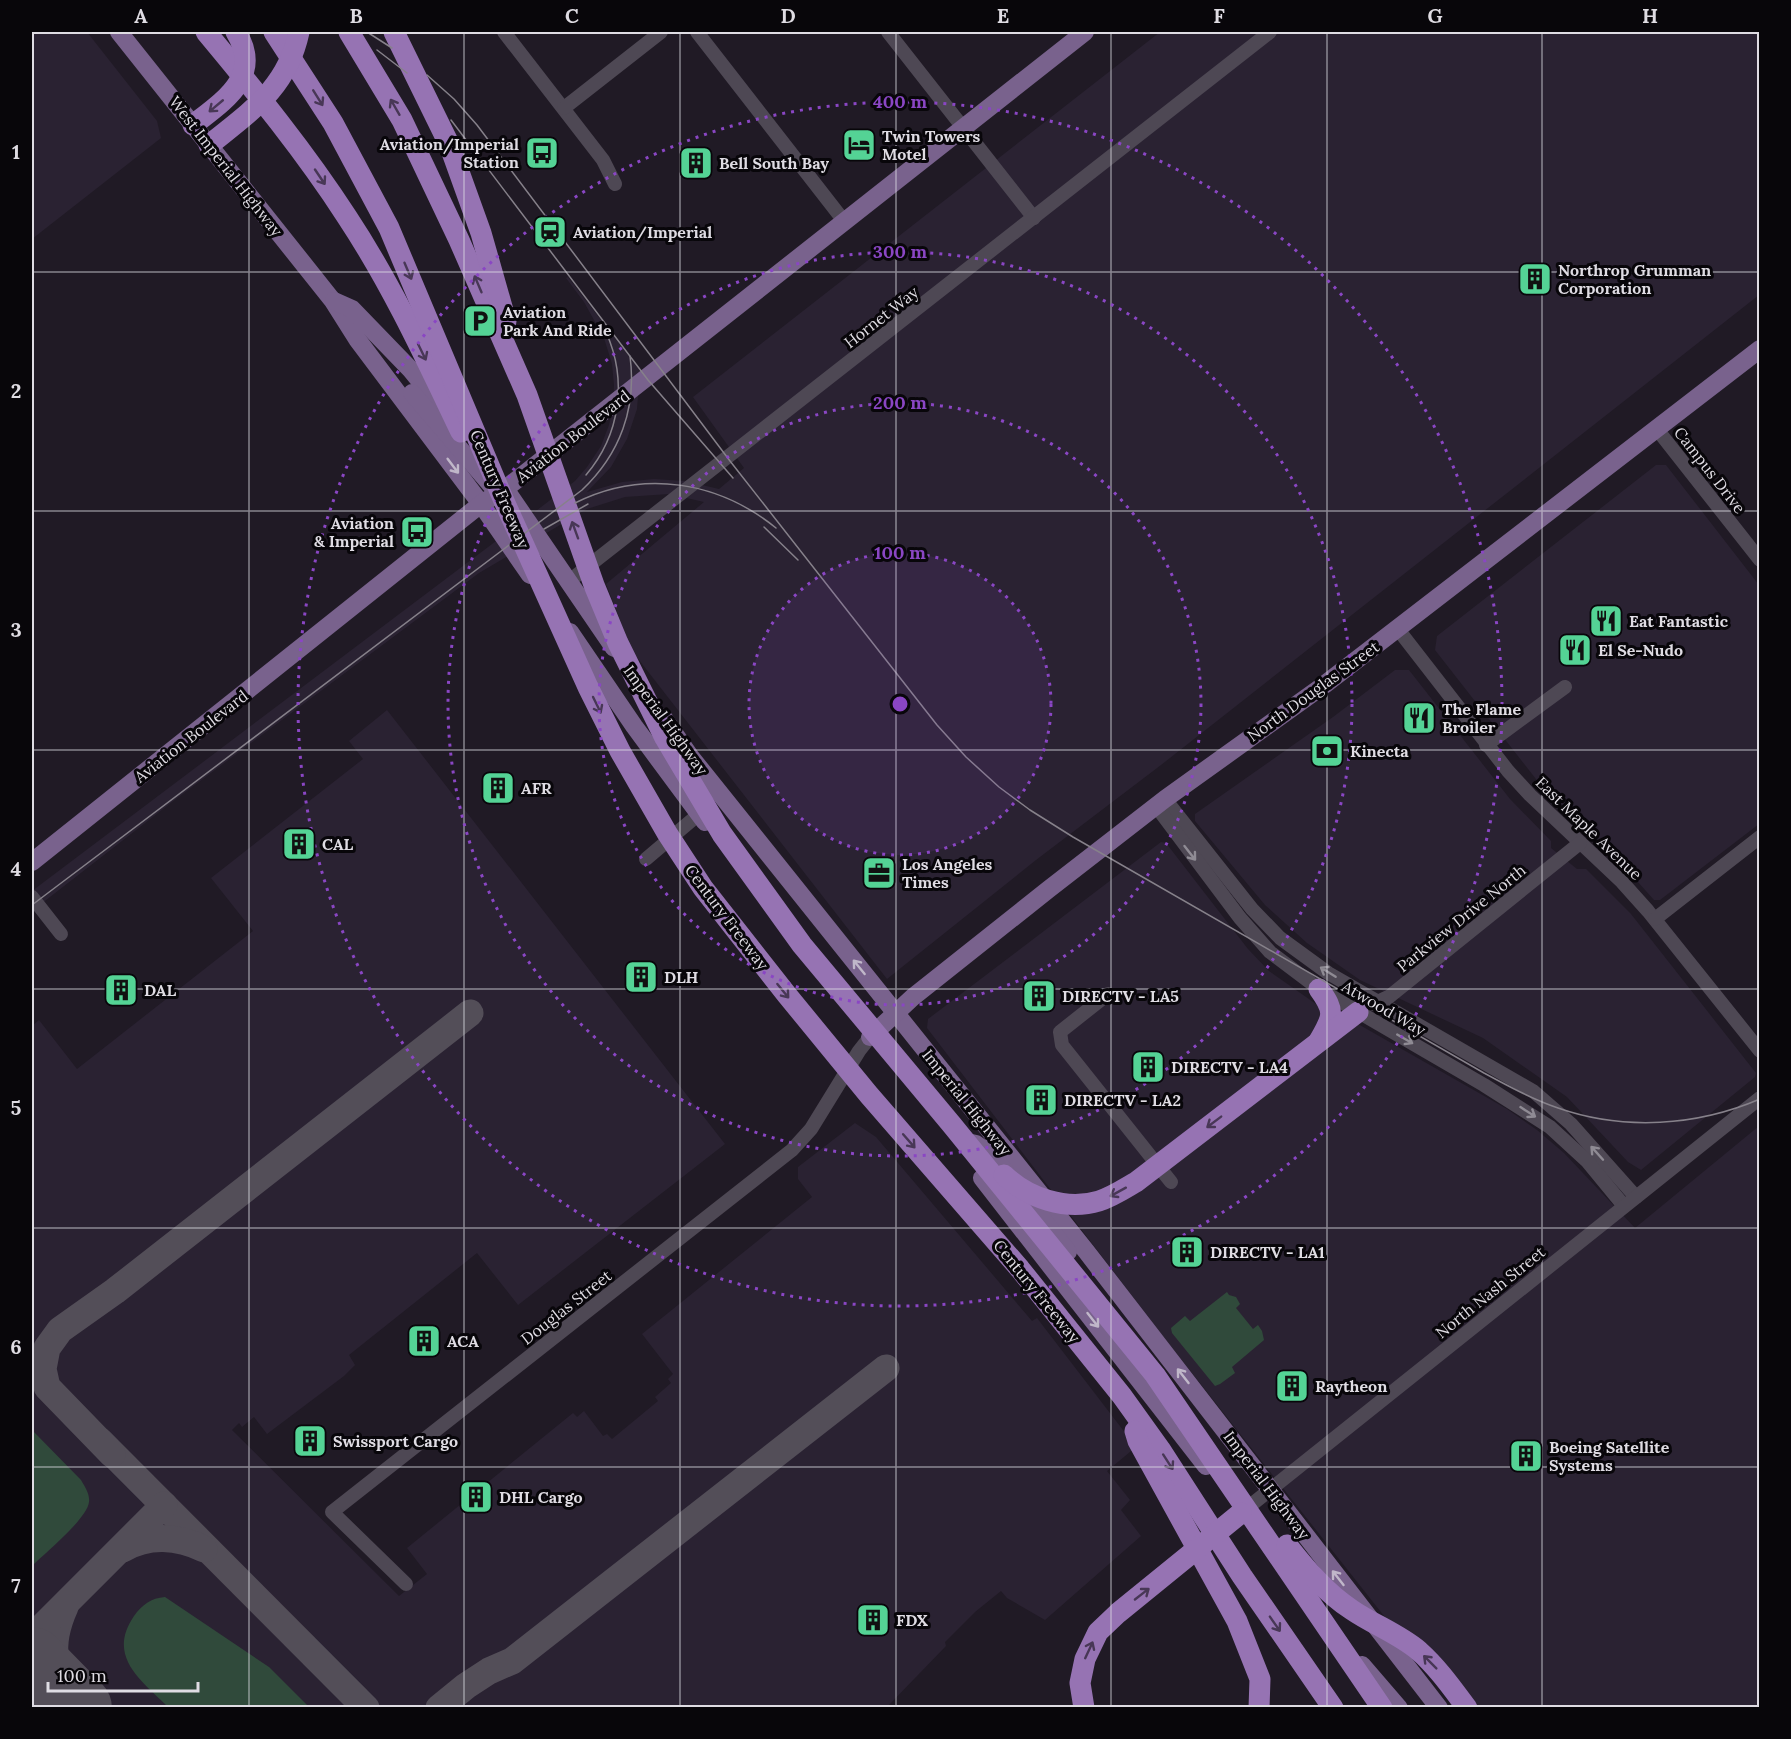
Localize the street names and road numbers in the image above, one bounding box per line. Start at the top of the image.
street label: West Imperial Highway [165,92,287,241]
street label: Hornet Way [840,281,923,352]
street label: Aviation Boulevard [511,385,634,487]
street label: Campus Drive [1670,423,1750,518]
street label: Century Freeway [466,427,534,552]
street label: North Douglas Street [1243,636,1383,746]
street label: Imperial Highway [619,661,713,779]
street label: Aviation Boulevard [129,685,252,787]
street label: East Maple Avenue [1532,772,1647,884]
street label: Century Freeway [681,860,773,974]
street label: Parkview Drive North [1393,860,1530,976]
street label: Atwood Way [1338,976,1430,1040]
street label: Imperial Highway [918,1045,1016,1160]
street label: Century Freeway [989,1235,1085,1347]
street label: North Nash Street [1431,1241,1550,1342]
street label: Douglas Street [517,1265,616,1349]
street label: Imperial Highway [1220,1427,1315,1544]

